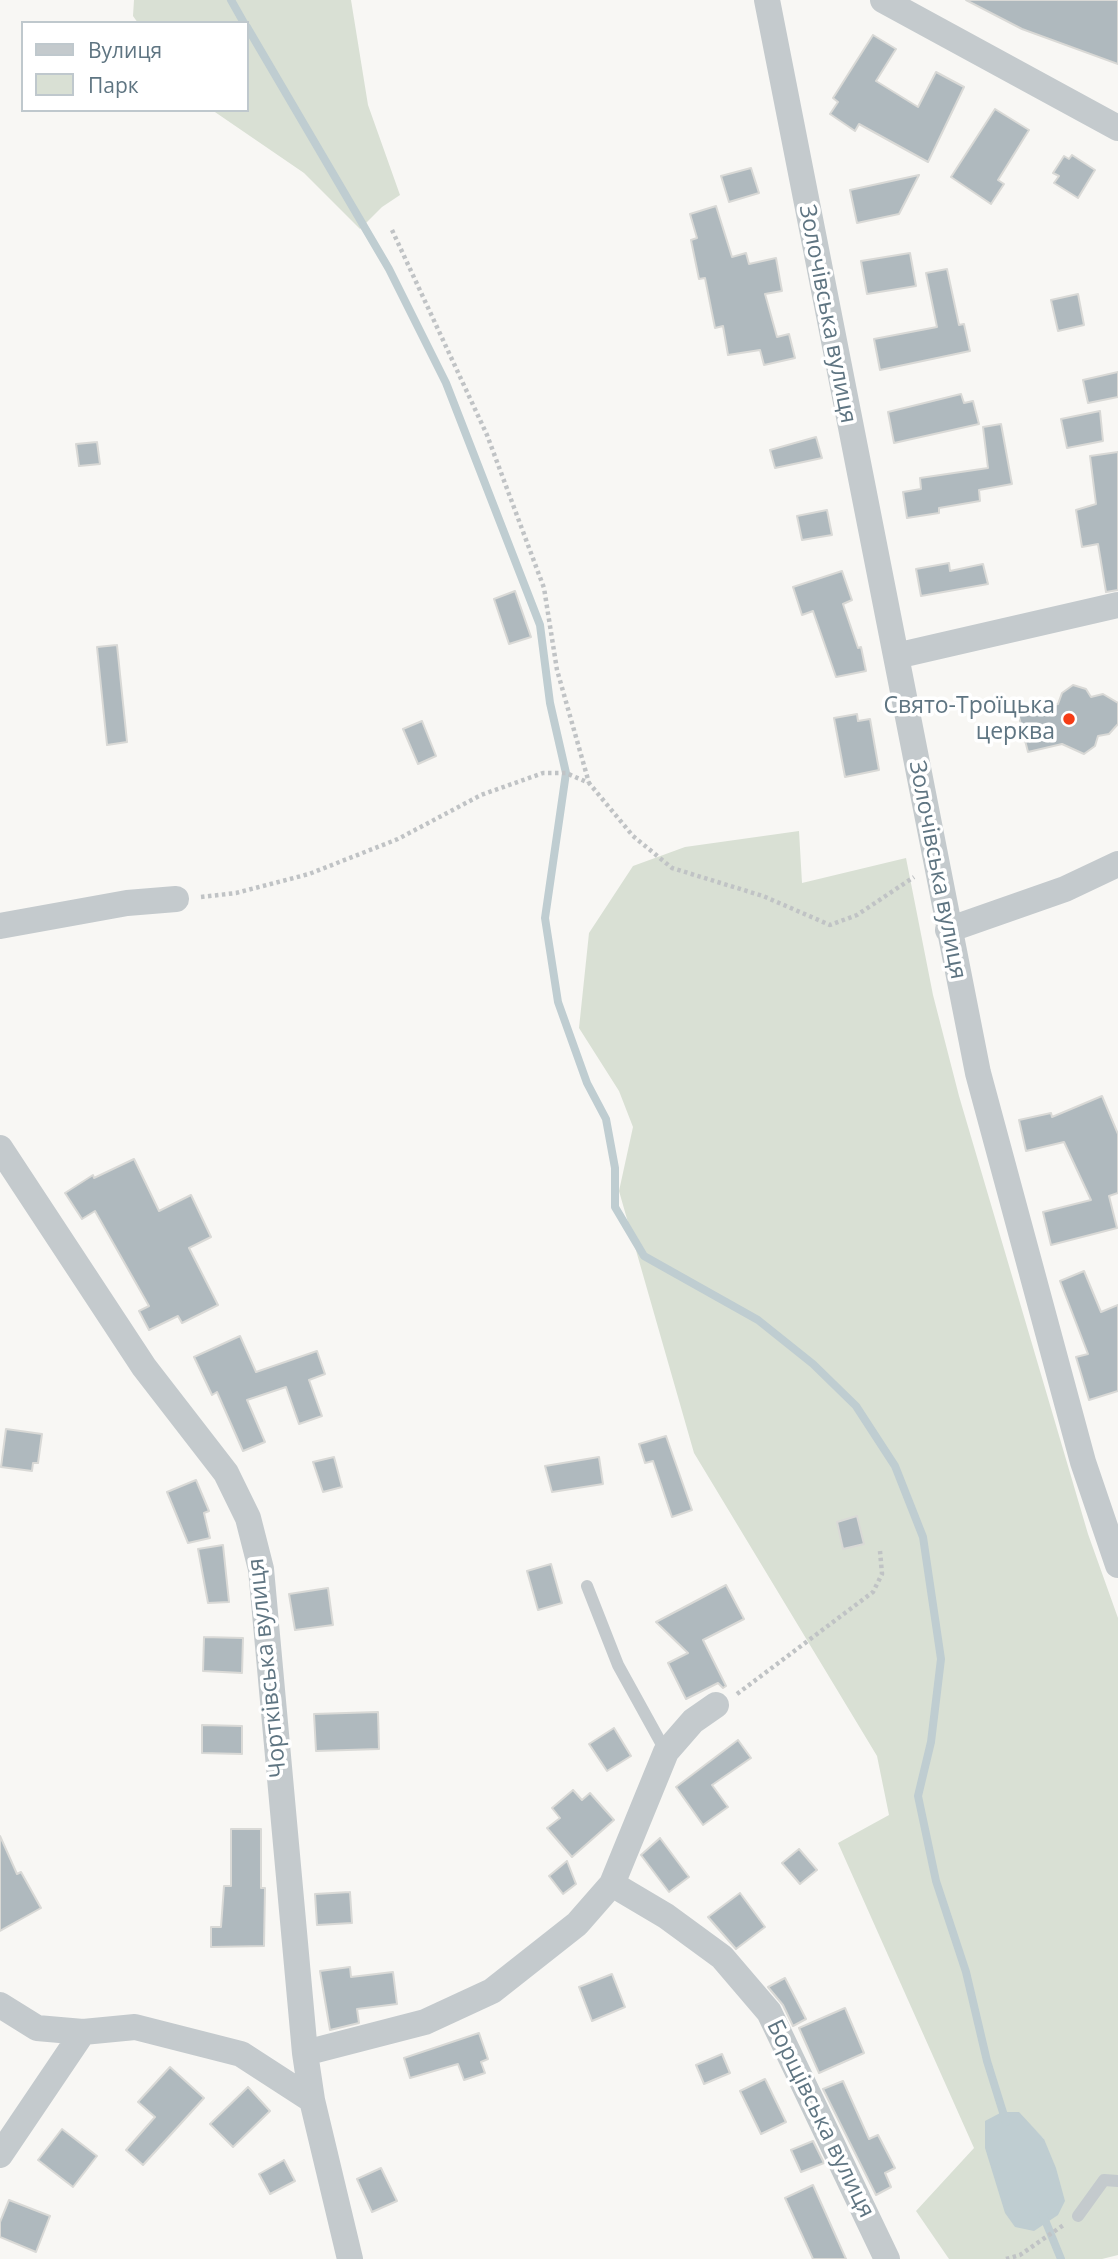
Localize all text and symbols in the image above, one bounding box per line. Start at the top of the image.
legend [21,21,248,112]
text: Вулиця [88,36,162,64]
text: Парк [88,71,139,99]
street label: Золочівська вулиця [792,202,862,426]
place label: Свято-Троїцька церква [883,692,1055,746]
marker: Свято-Троїцька церква [1061,711,1077,727]
street label: Золочівська вулиця [902,758,972,982]
street label: Чортківська вулиця [243,1557,293,1779]
street label: Борщівська вулиця [760,2016,880,2222]

